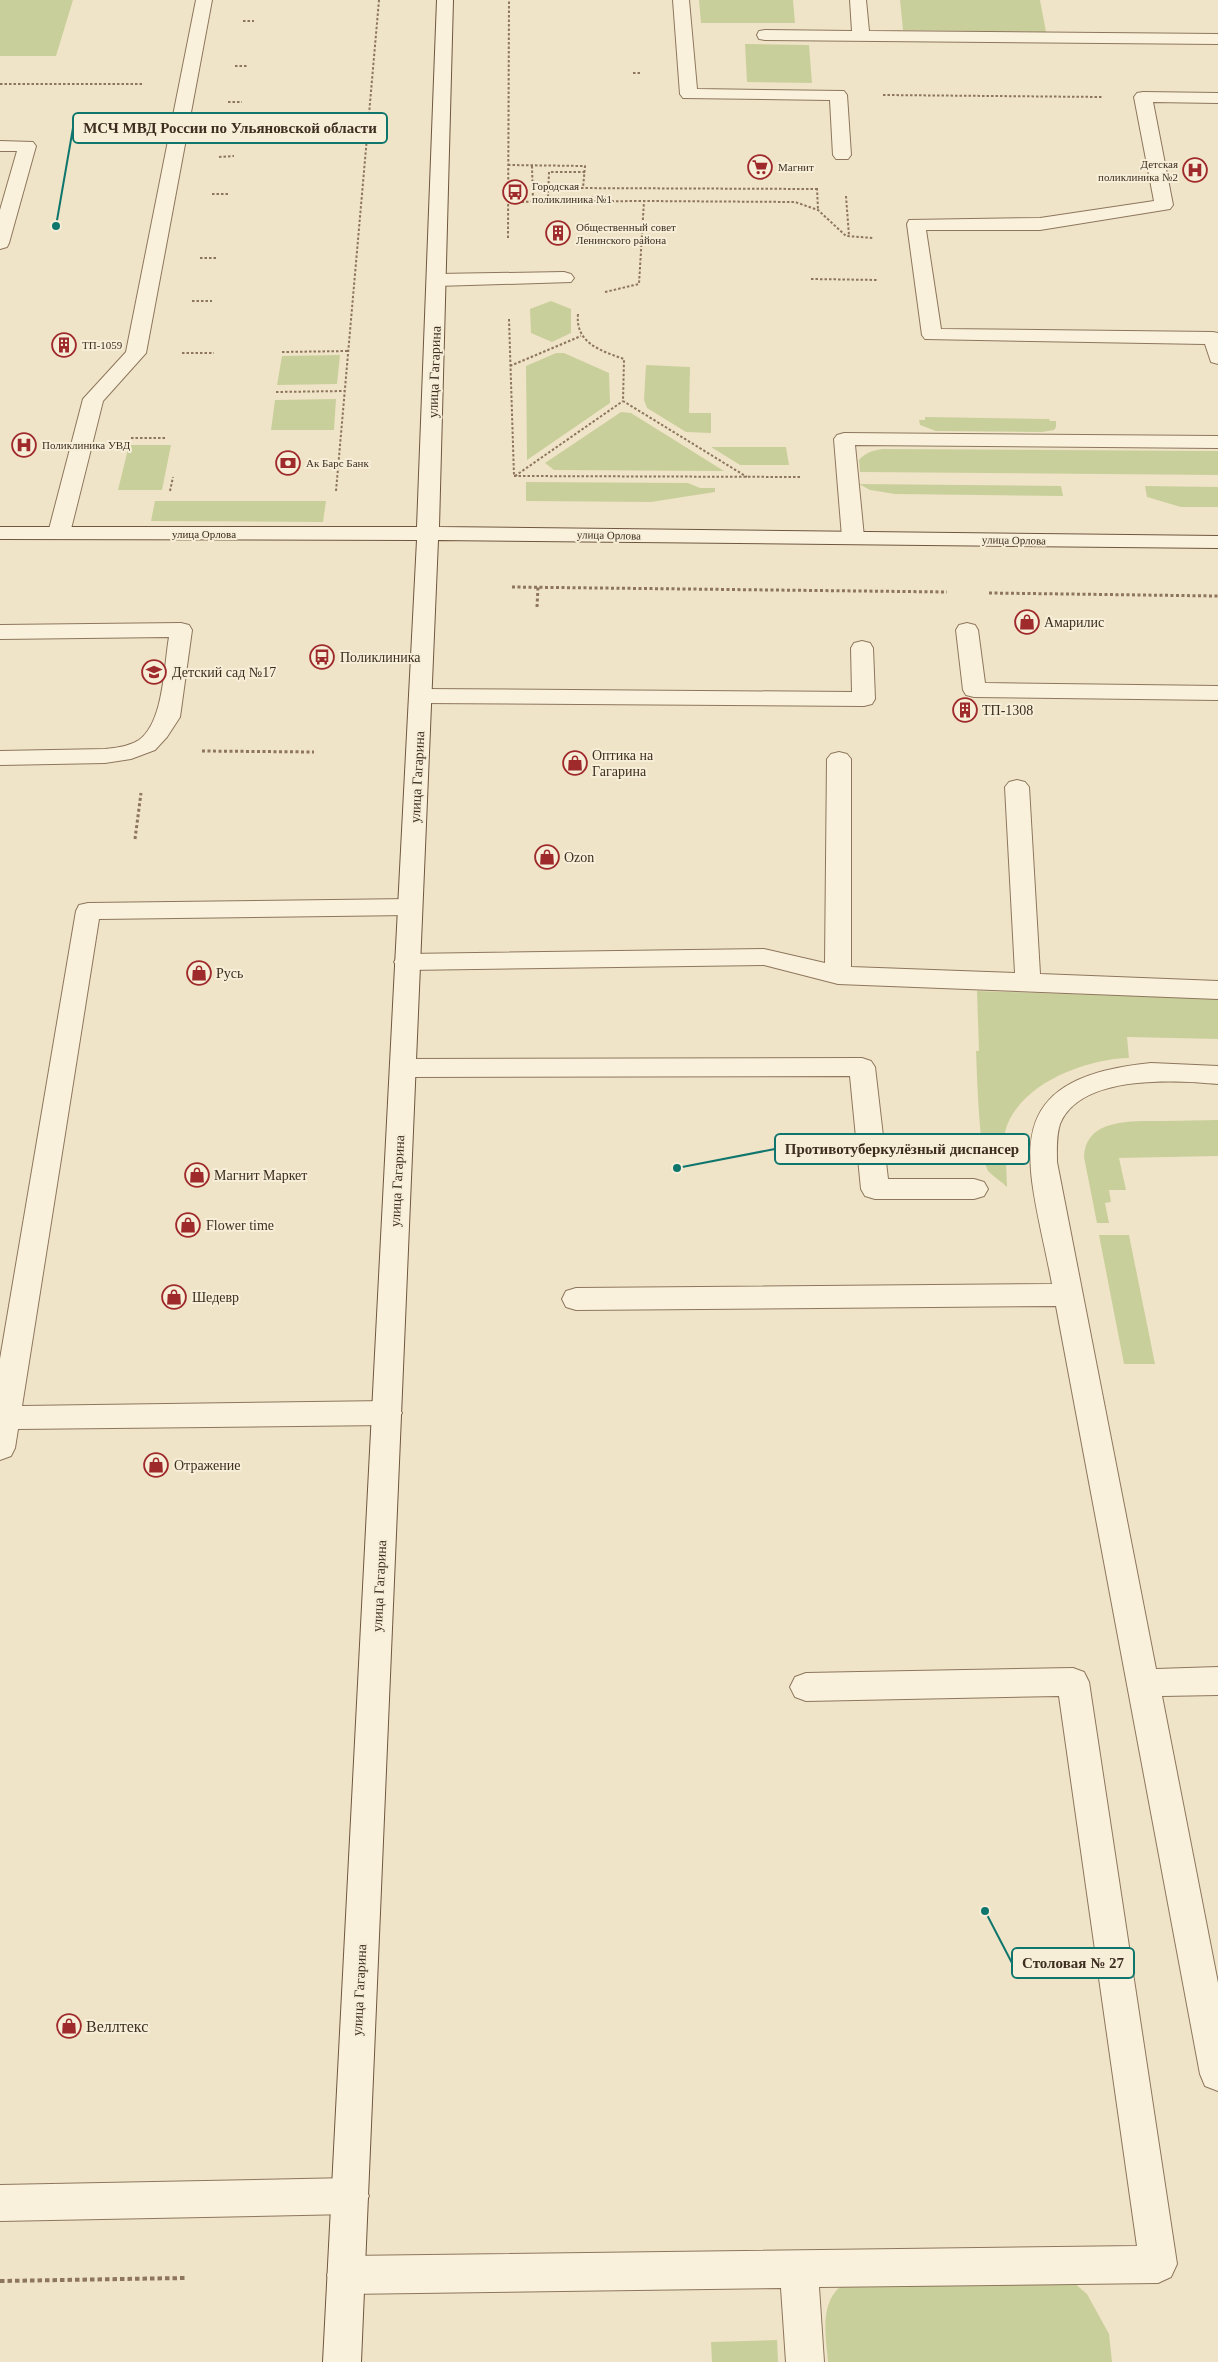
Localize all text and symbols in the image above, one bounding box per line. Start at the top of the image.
callout: МСЧ МВД России по Ульяновской области [73,113,387,143]
text: МСЧ МВД России по Ульяновской области [83,120,377,136]
supermarket icon: Магнит [747,154,773,180]
hospital icon: Детская поликлиника №2 [1182,157,1208,183]
place label: Детская поликлиника №2 [1098,158,1178,183]
place label: Магнит [778,161,814,173]
bus stop icon: Городская поликлиника №1 [502,179,528,205]
place label: Городская поликлиника №1 [532,180,612,205]
building icon: Общественный совет Ленинского района [545,220,571,246]
place label: Общественный совет Ленинского района [576,221,676,246]
street label: улица Гагарина [425,325,444,418]
building icon: ТП-1059 [51,332,77,358]
place label: ТП-1059 [82,339,123,351]
hospital icon: Поликлиника УВД [11,432,37,458]
place label: Поликлиника УВД [42,439,131,451]
bank icon: Ак Барс Банк [275,450,301,476]
place label: Ак Барс Банк [306,457,369,469]
street label: улица Орлова [172,528,236,540]
street label: улица Орлова [577,528,641,542]
street label: улица Орлова [982,533,1046,547]
shop icon: Амарилис [1014,609,1040,635]
place label: Амарилис [1044,615,1104,630]
bus stop icon: Поликлиника [309,644,335,670]
place label: Поликлиника [340,650,421,665]
school or university icon: Детский сад №17 [141,659,167,685]
place label: Детский сад №17 [172,665,276,680]
building icon: ТП-1308 [952,697,978,723]
place label: ТП-1308 [982,703,1033,718]
street label: улица Гагарина [408,730,427,823]
place label: Оптика на Гагарина [592,748,654,779]
shop icon: Оптика на Гагарина [562,750,588,776]
shop icon: Ozon [534,844,560,870]
place label: Ozon [564,850,594,865]
shop icon: Русь [186,960,212,986]
place label: Русь [216,966,243,981]
street label: улица Гагарина [388,1134,407,1227]
callout: Противотуберкулёзный диспансер [775,1134,1029,1164]
text: Противотуберкулёзный диспансер [785,1141,1019,1157]
shop icon: Магнит Маркет [184,1162,210,1188]
place label: Магнит Маркет [214,1168,307,1183]
shop icon: Flower time [175,1212,201,1238]
place label: Flower time [206,1218,274,1233]
shop icon: Шедевр [161,1284,187,1310]
place label: Шедевр [192,1290,239,1305]
shop icon: Отражение [143,1452,169,1478]
place label: Отражение [174,1458,241,1473]
street label: улица Гагарина [370,1539,389,1632]
street label: улица Гагарина [350,1943,369,2036]
callout: Столовая № 27 [1012,1948,1134,1978]
text: Столовая № 27 [1022,1955,1124,1971]
shop icon: Веллтекс [56,2013,82,2039]
place label: Веллтекс [86,2018,148,2035]

